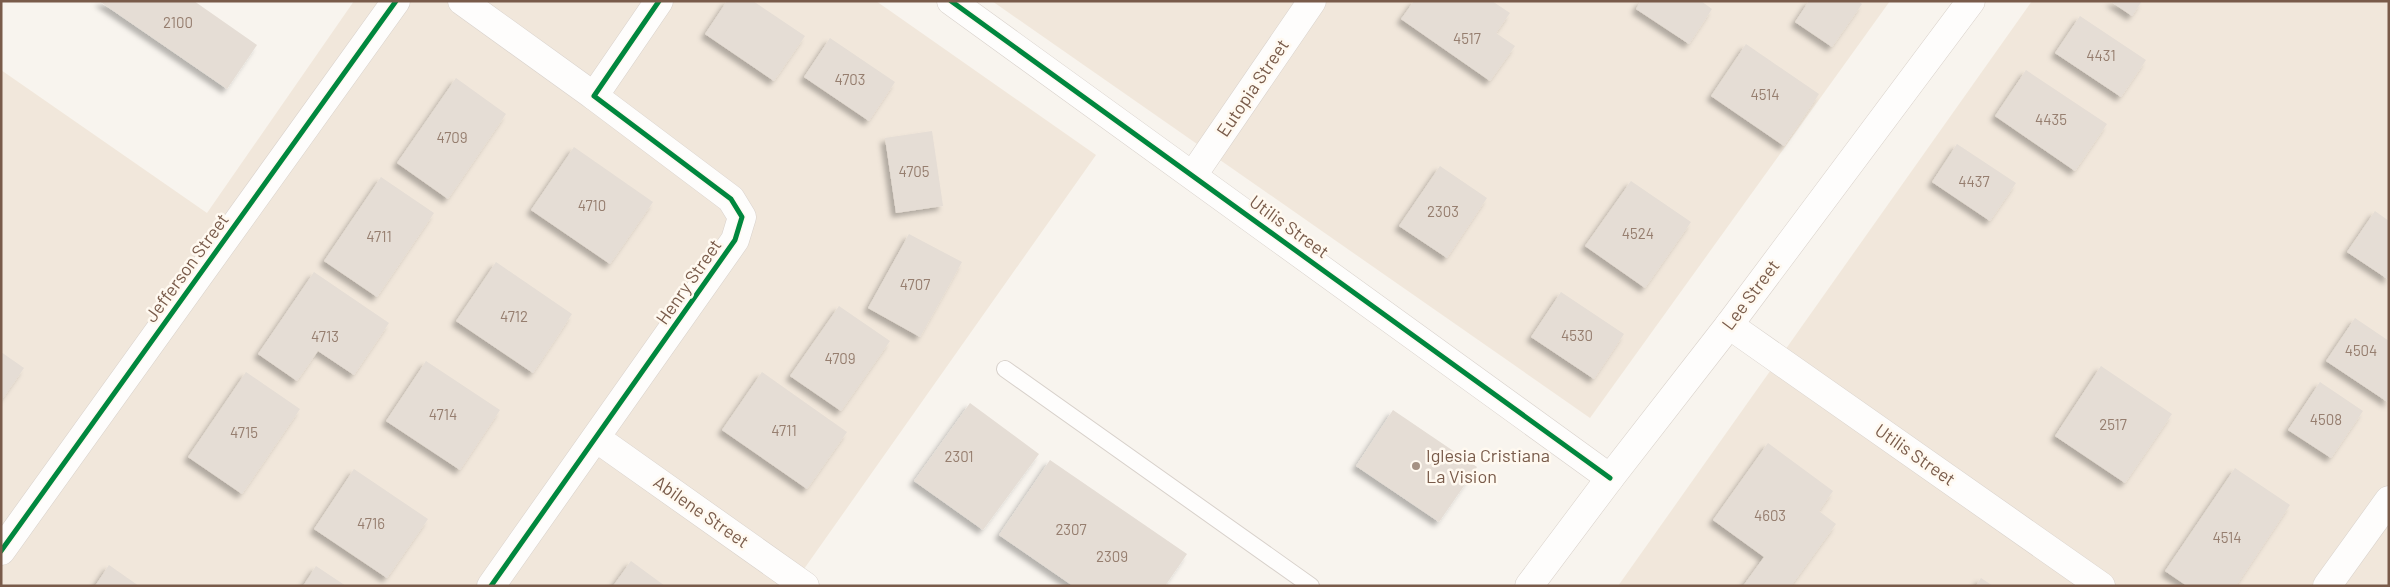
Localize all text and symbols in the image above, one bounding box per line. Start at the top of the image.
house number: 2100 [163,13,193,31]
house number: 4517 [1453,29,1481,47]
street label: Eutopia Street [1211,34,1293,140]
house number: 4431 [2086,46,2116,64]
house number: 4703 [834,70,866,88]
house number: 4514 [1750,85,1780,103]
house number: 4435 [2035,110,2067,128]
house number: 4709 [436,128,468,146]
house number: 4705 [898,162,930,180]
house number: 4437 [1958,172,1990,190]
street label: Utilis Street [1246,190,1334,262]
house number: 4710 [578,196,606,214]
house number: 2303 [1427,202,1459,220]
street label: Jefferson Street [139,209,233,326]
house number: 4524 [1622,224,1654,242]
house number: 4711 [366,227,392,245]
street label: Henry Street [651,234,726,328]
street label: Lee Street [1717,255,1784,334]
house number: 4707 [900,275,930,293]
house number: 4712 [500,307,528,325]
house number: 4530 [1561,326,1593,344]
house number: 4713 [311,327,339,345]
house number: 4504 [2345,341,2377,359]
house number: 4709 [824,349,856,367]
house number: 4714 [429,405,457,423]
house number: 4508 [2310,410,2342,428]
house number: 2517 [2099,415,2127,433]
street label: Utilis Street [1871,419,1960,490]
house number: 4711 [771,421,797,439]
house number: 4715 [230,423,258,441]
place label: Iglesia Cristiana La Vision [1426,444,1550,487]
house number: 2301 [945,447,973,465]
marker: Iglesia Cristiana La Vision [1410,460,1422,472]
street label: Abilene Street [650,470,753,552]
house number: 4603 [1754,506,1786,524]
house number: 4716 [357,514,385,532]
house number: 2307 [1055,520,1087,538]
house number: 4514 [2212,528,2242,546]
house number: 2309 [1096,547,1128,565]

